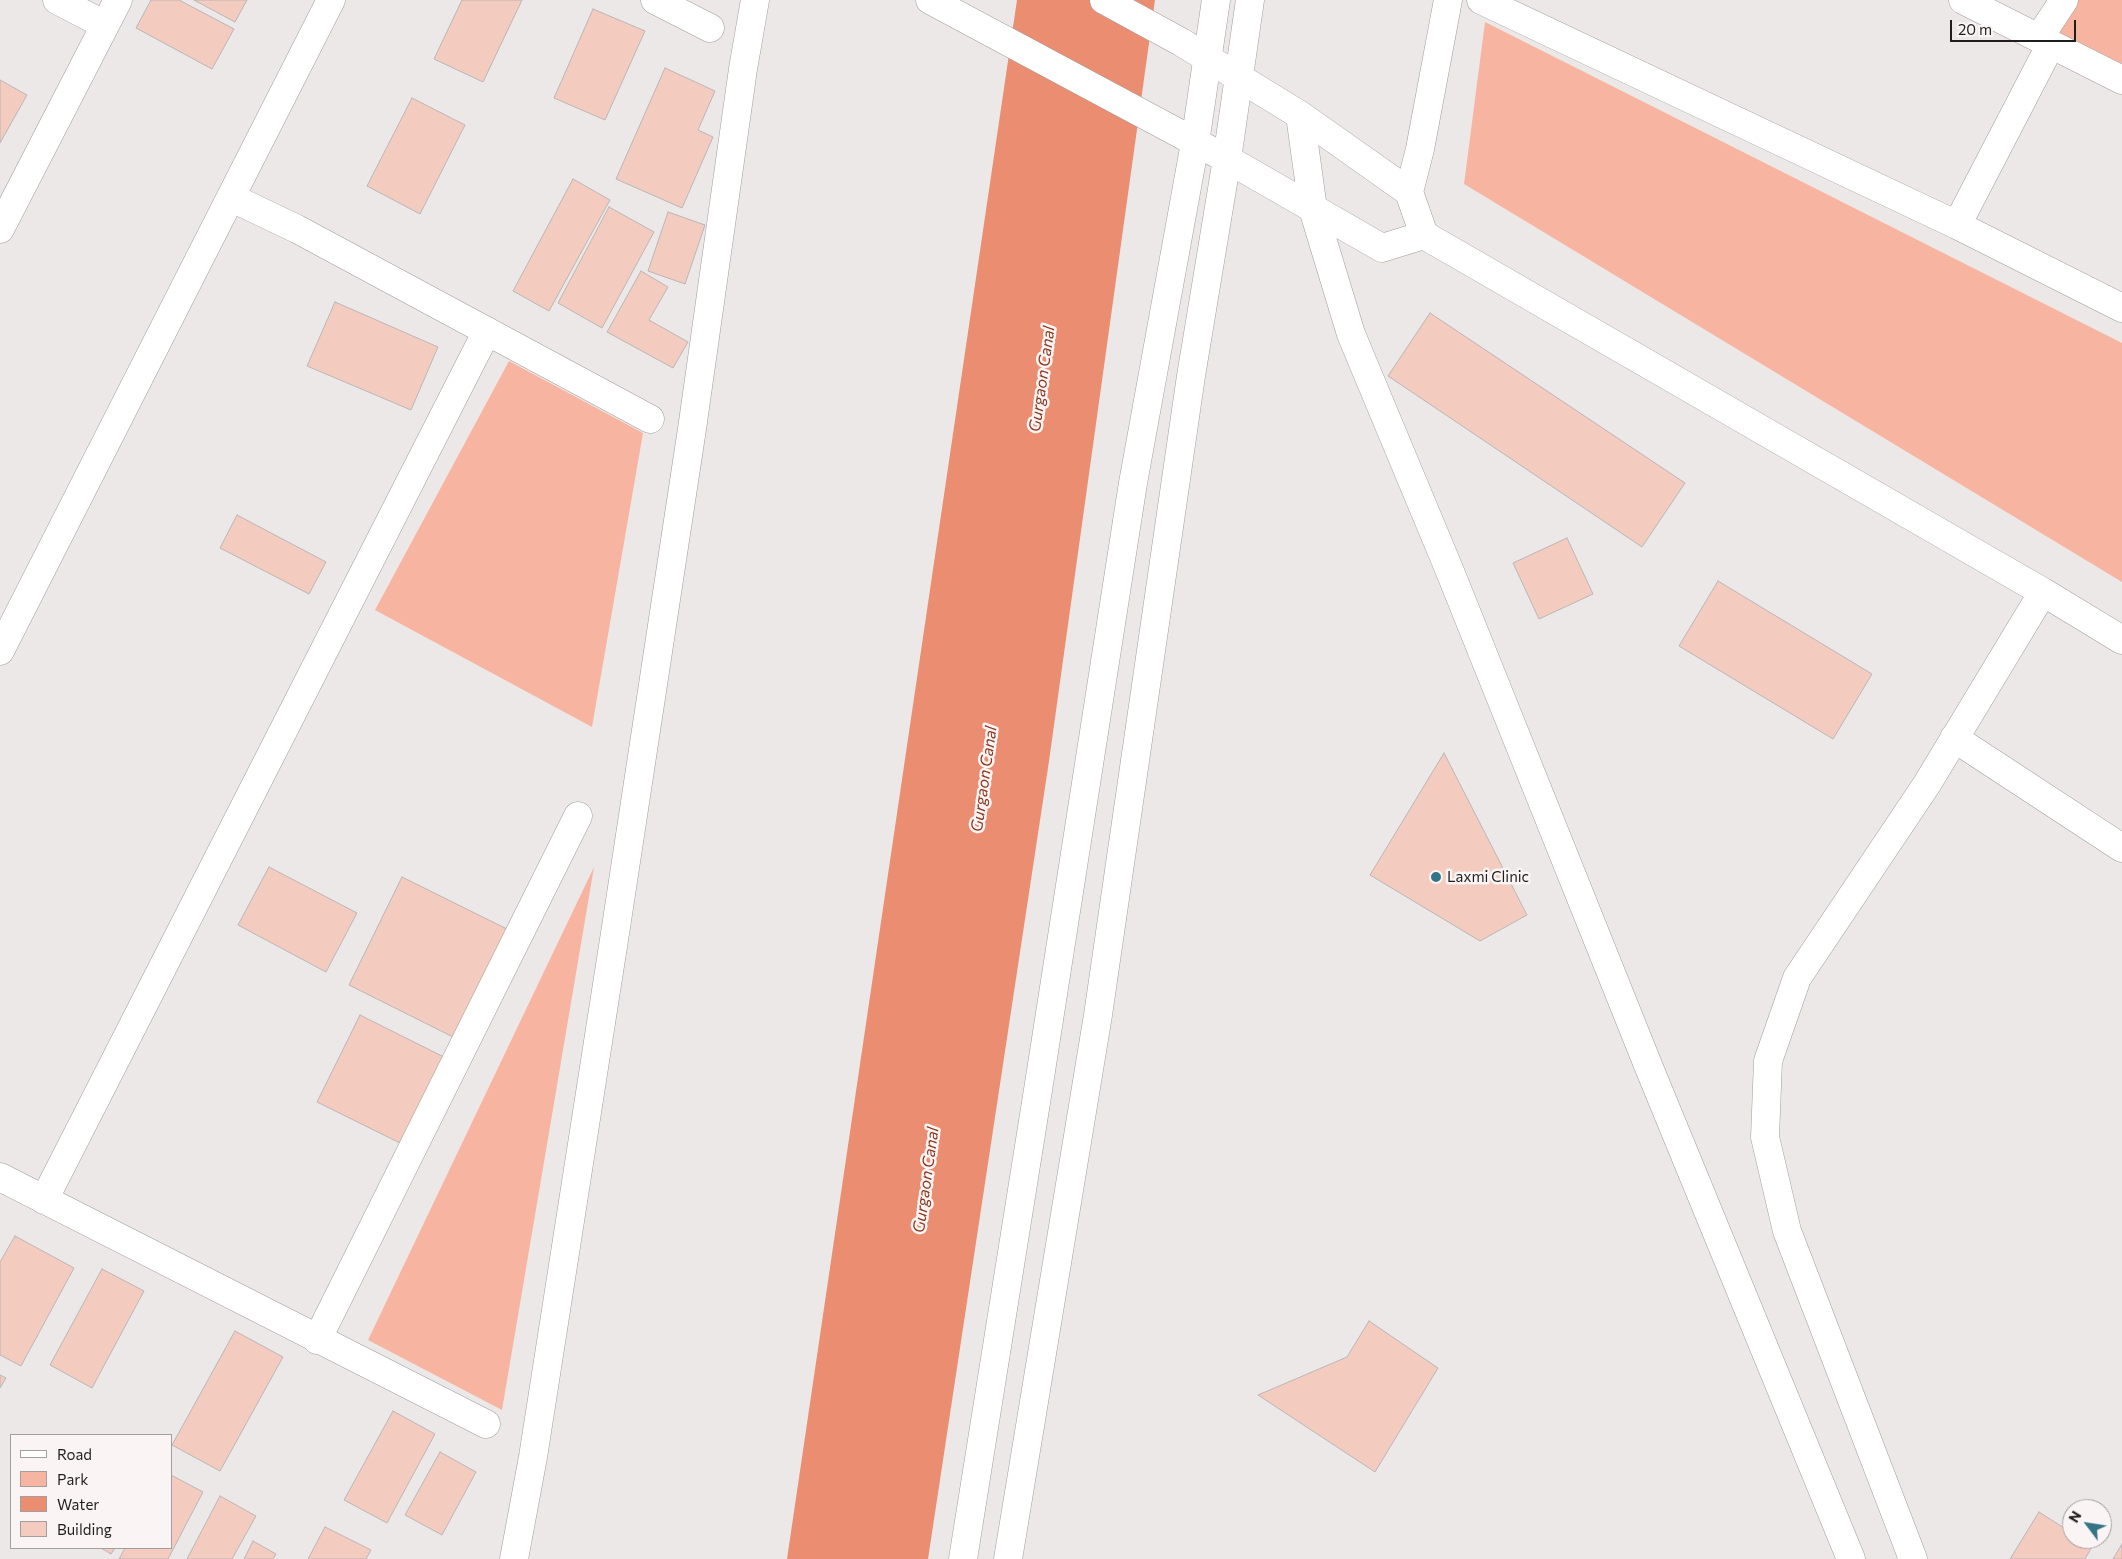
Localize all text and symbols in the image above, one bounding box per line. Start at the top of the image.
scale bar [1952,10,2078,42]
text: 20 m [1958,20,1992,38]
water label: Gurgaon Canal [1025,325,1059,433]
water label: Gurgaon Canal [967,725,1001,833]
place label: Laxmi Clinic [1447,868,1529,886]
marker: Laxmi Clinic [1429,870,1443,884]
water label: Gurgaon Canal [909,1126,943,1234]
legend [10,1434,172,1549]
text: Road [57,1445,92,1463]
text: Park [57,1470,88,1488]
text: Water [57,1495,99,1513]
north arrow [2062,1499,2112,1549]
text: N [2065,1508,2085,1525]
text: Building [57,1520,112,1538]

